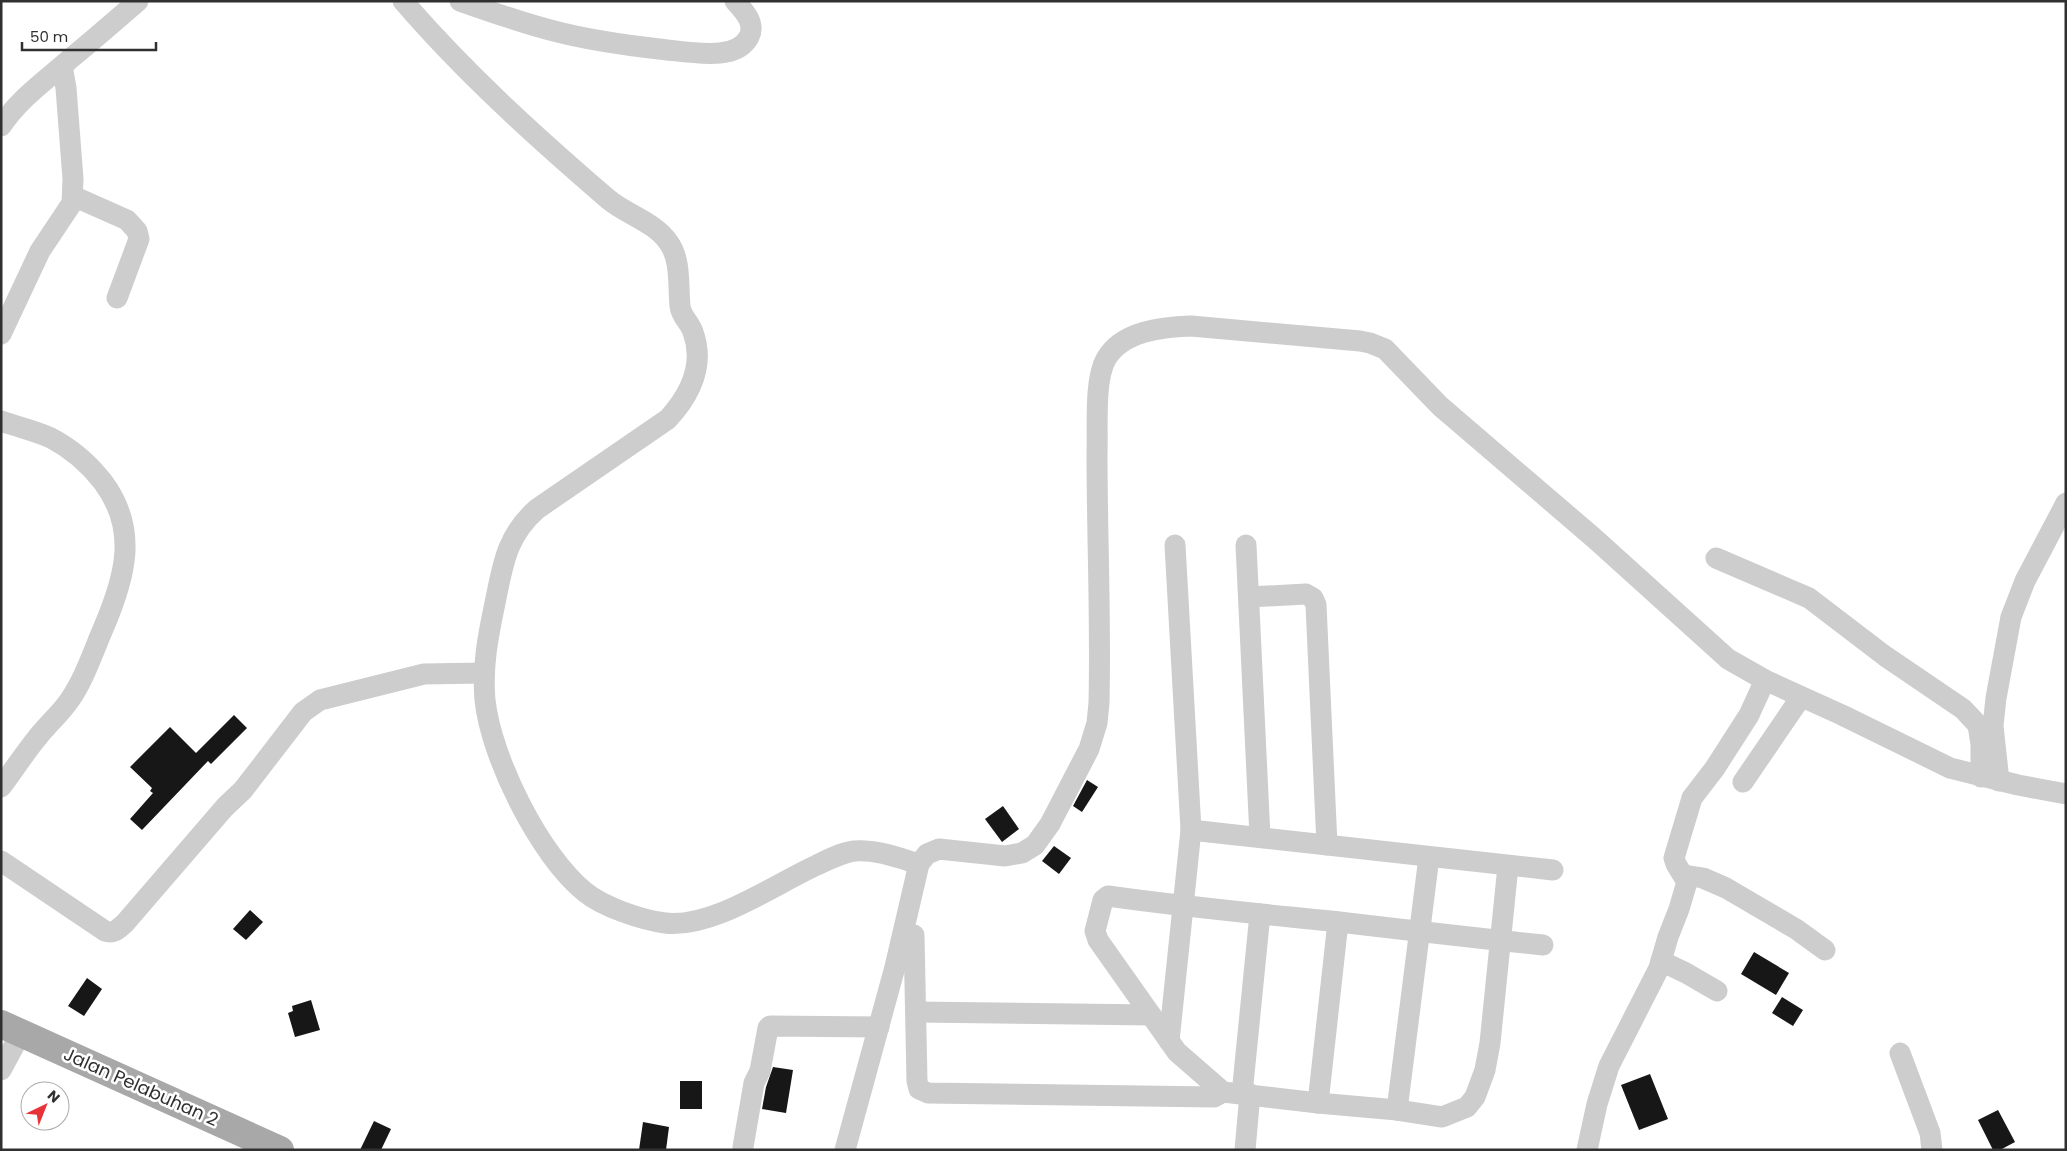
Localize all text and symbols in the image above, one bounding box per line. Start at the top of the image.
scale bar [22,20,156,52]
text: 50 m [30,26,68,47]
street label: Jalan Pelabuhan 2 [60,1041,223,1132]
north arrow [20,1081,70,1131]
text: N [43,1086,65,1107]

